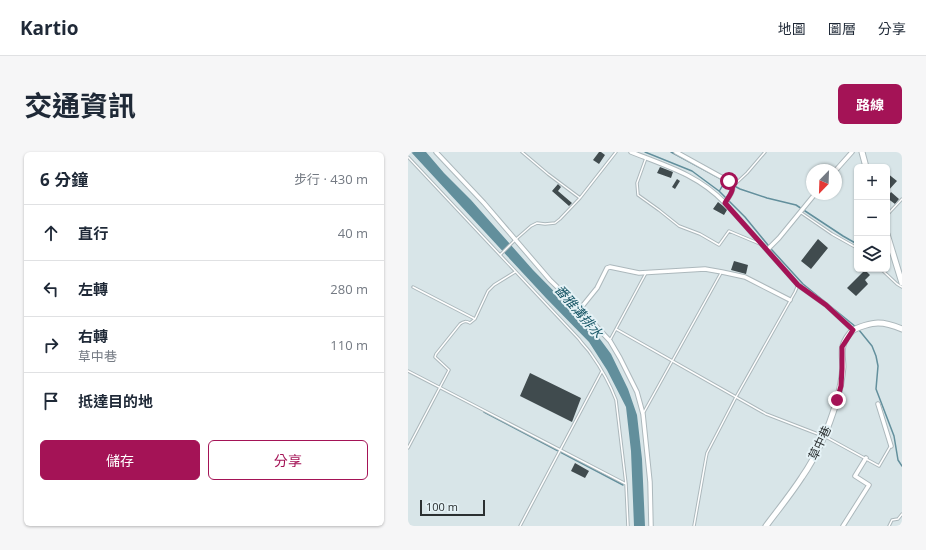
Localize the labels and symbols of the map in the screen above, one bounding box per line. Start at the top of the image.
north arrow [806,164,842,200]
route start [720,172,738,190]
water label: 番雅溝排水 [551,281,608,342]
route end [828,391,846,409]
street label: 草中巷 [804,423,835,463]
scale bar [420,498,485,517]

